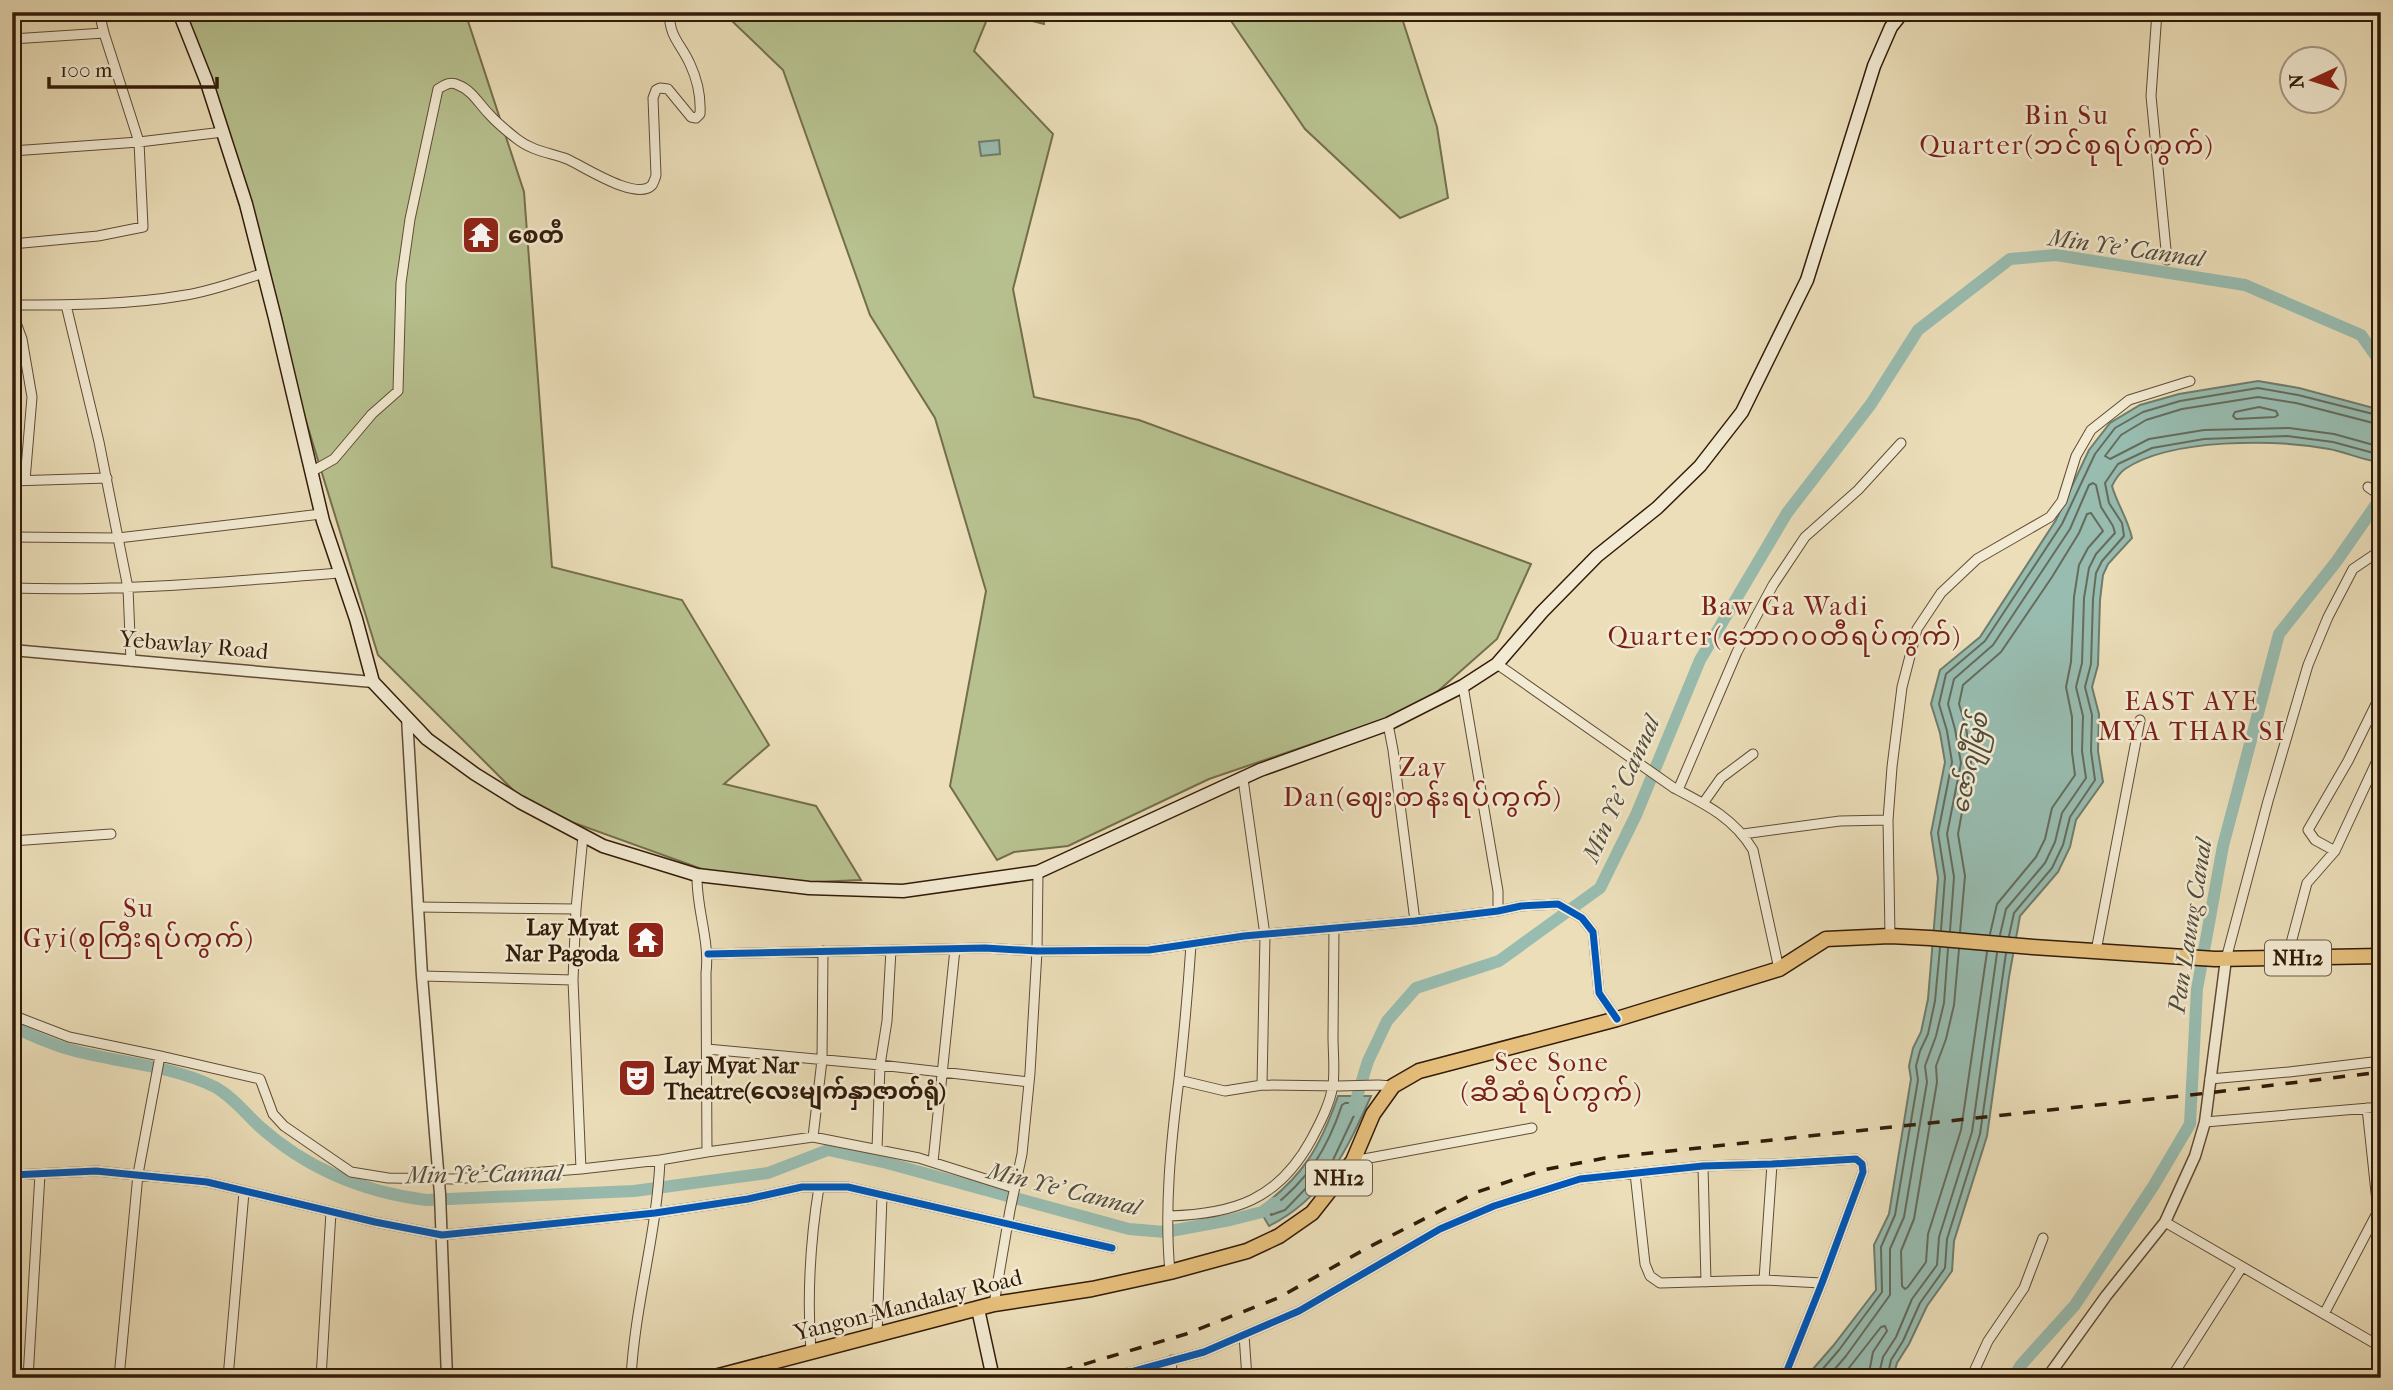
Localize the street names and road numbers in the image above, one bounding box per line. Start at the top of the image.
street label: Yebawlay Road [118,625,270,665]
road number: NH12 [2265,940,2331,976]
road number: NH12 [1306,1160,1372,1196]
street label: Yangon-Mandalay Road [790,1263,1025,1347]

